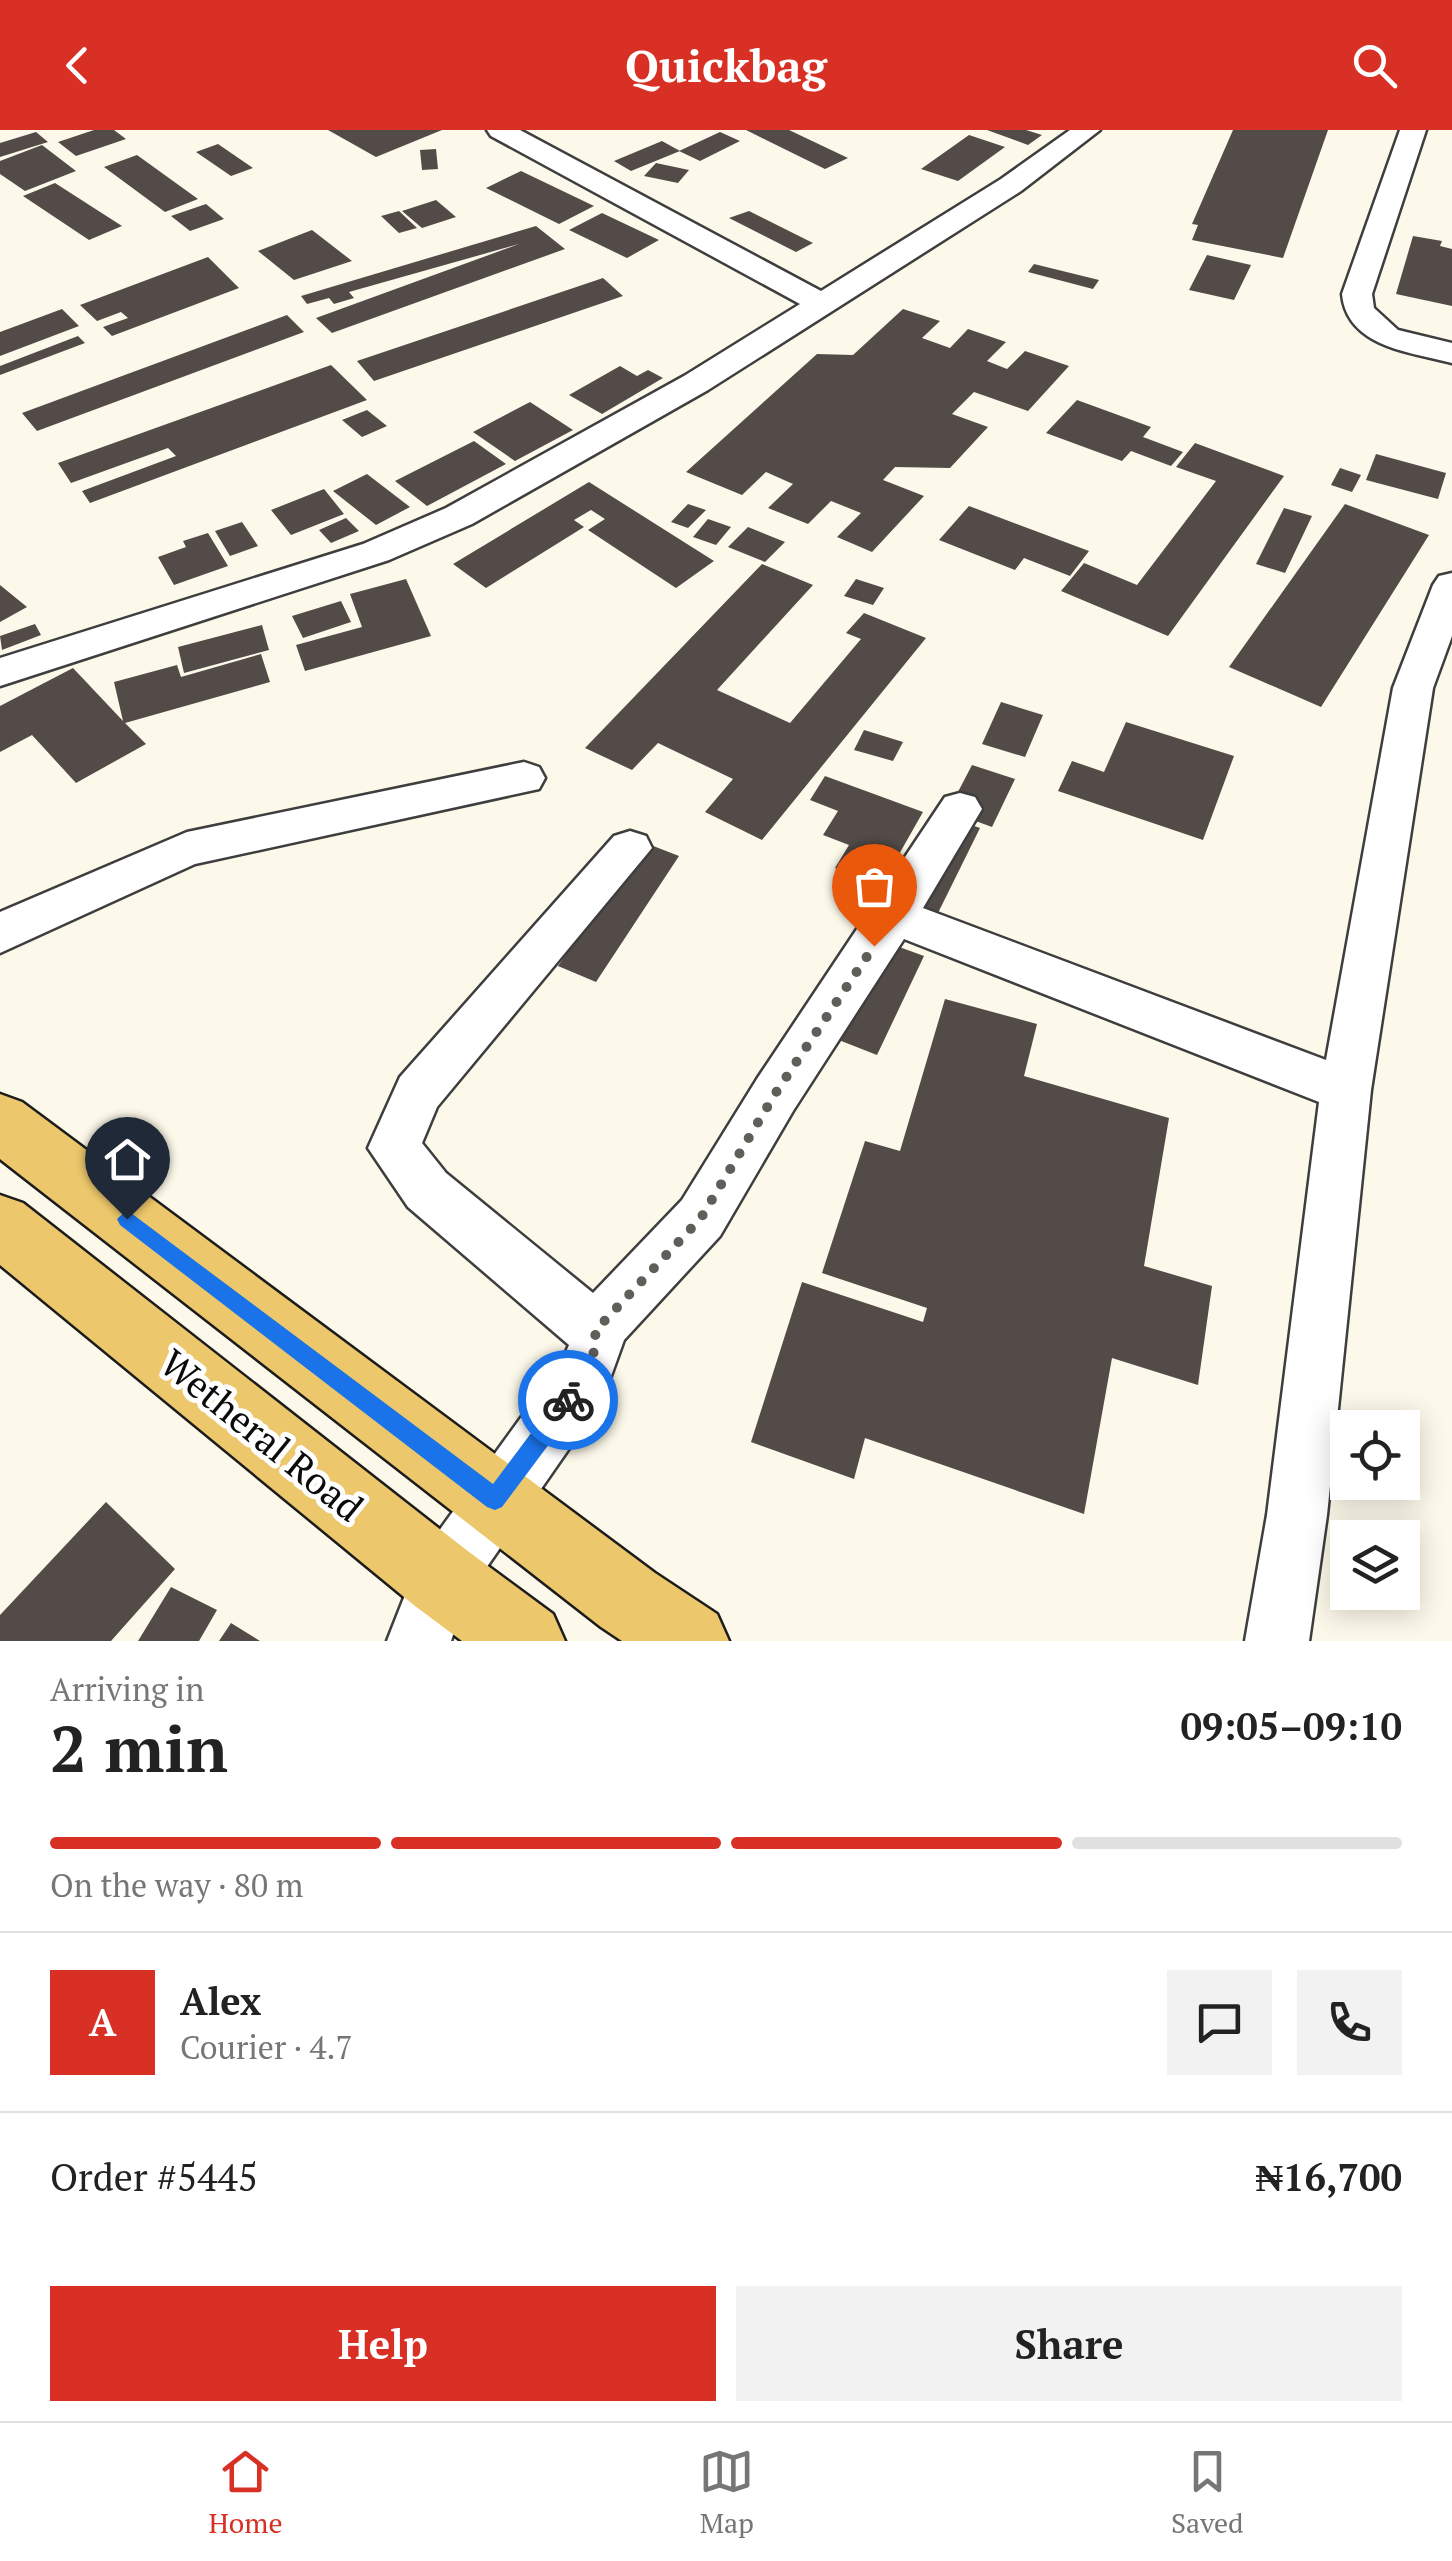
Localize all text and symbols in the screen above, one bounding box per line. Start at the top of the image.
text: Quickbag [625,35,827,95]
icon: back [50,38,105,93]
icon: search [1347,38,1402,93]
pin [832,844,917,947]
icon: bag [847,859,902,914]
pin [85,1117,170,1220]
icon: home [100,1132,155,1187]
street label: Wetheral Road [150,1338,374,1532]
courier [518,1350,618,1450]
icon: bike [541,1373,596,1428]
map controls [1330,1410,1420,1610]
button: locate [1330,1410,1420,1500]
button: layers [1330,1520,1420,1610]
text: Arriving in [50,1668,204,1710]
text: 09:05–09:10 [1180,1701,1402,1751]
text: 2 min [50,1704,228,1791]
text: On the way · 80 m [50,1864,303,1906]
button: chat [1167,1970,1272,2075]
button: phone [1297,1970,1402,2075]
text: Alex [180,1976,261,2026]
text: A [89,1997,116,2047]
text: Courier · 4.7 [180,2026,352,2068]
text: Order #5445 [50,2152,258,2202]
text: ₦16,700 [1256,2152,1402,2202]
button: Help [50,2286,716,2401]
button: Share [736,2286,1402,2401]
tab: Home [208,2444,283,2541]
tab: Map [699,2444,754,2541]
tab: Saved [1171,2444,1244,2541]

